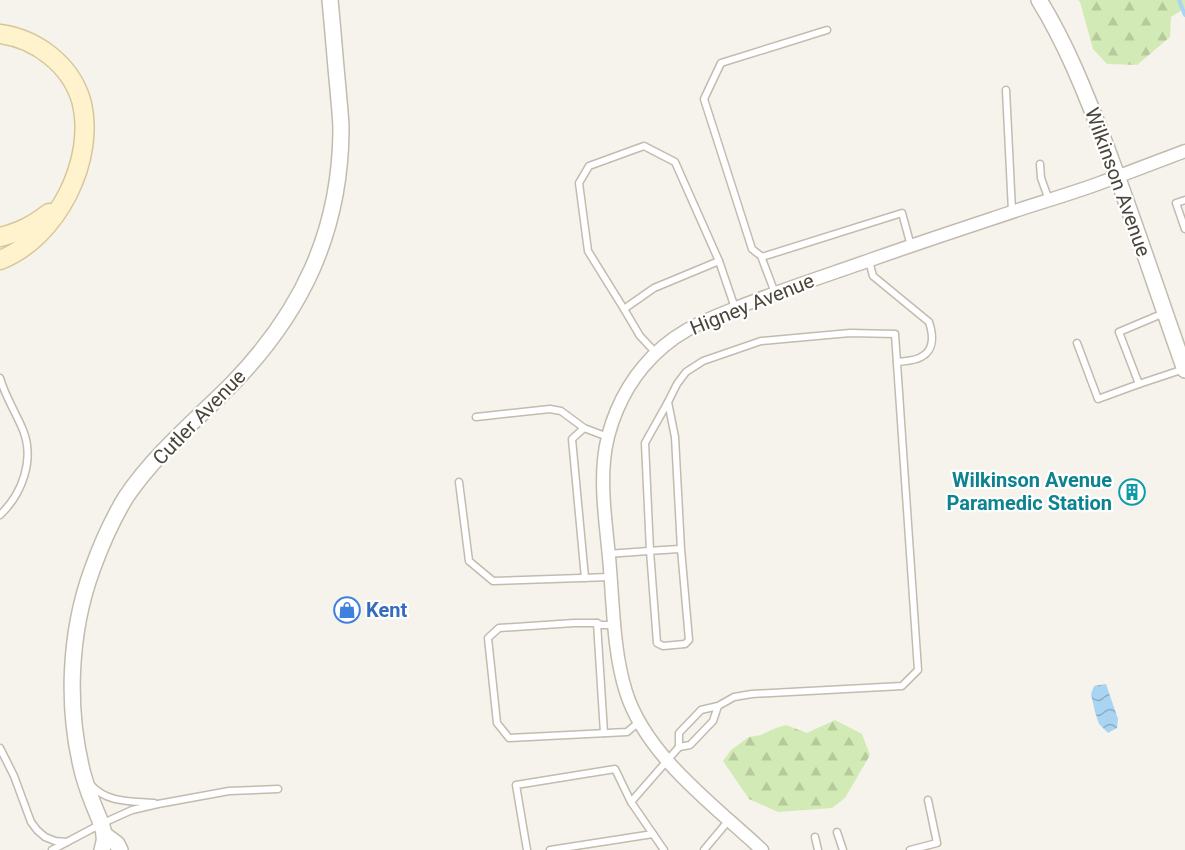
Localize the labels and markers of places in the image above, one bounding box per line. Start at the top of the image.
place label: Wilkinson Avenue Paramedic Station [946,468,1112,515]
building icon: Wilkinson Avenue Paramedic Station [1117,477,1147,507]
shop icon: Kent [332,595,362,625]
place label: Kent [366,598,407,622]

